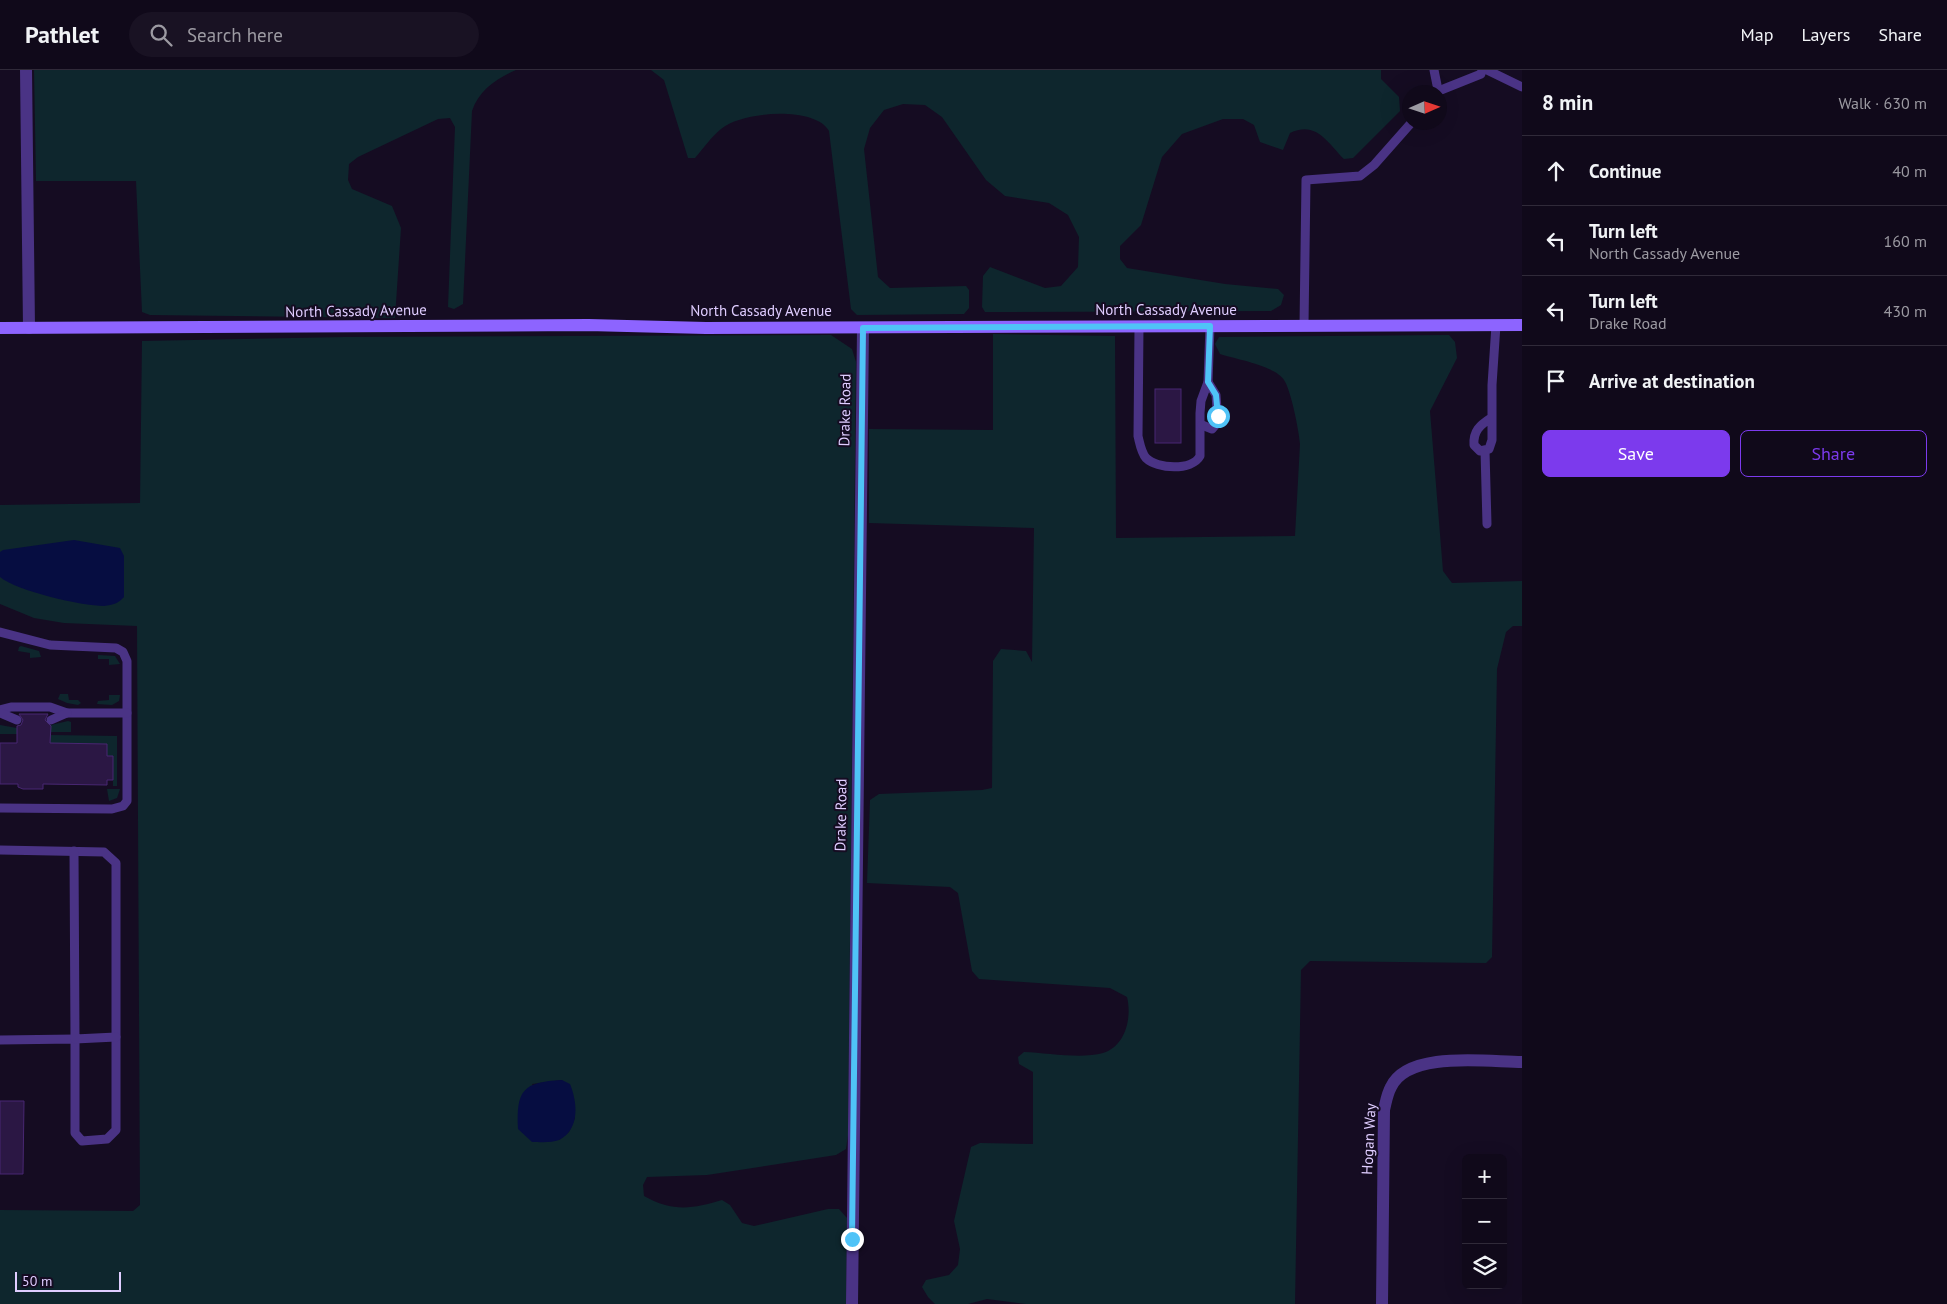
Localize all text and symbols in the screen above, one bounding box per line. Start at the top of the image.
search box [129,12,479,57]
text: Pathlet [25,19,99,50]
icon: search [147,21,175,49]
text: Search here [187,23,283,47]
text: Map [1741,23,1773,46]
text: Layers [1801,23,1850,46]
text: Share [1878,23,1922,46]
north arrow [1402,85,1447,130]
text: 8 min [1542,89,1593,116]
text: Walk · 630 m [1838,93,1927,113]
icon: ahead [1542,157,1570,185]
text: Continue [1589,159,1661,183]
text: 40 m [1892,161,1927,181]
text: Turn left [1589,219,1658,243]
icon: left [1542,227,1570,255]
text: 160 m [1884,231,1927,251]
text: North Cassady Avenue [1589,243,1740,263]
text: Turn left [1589,289,1658,313]
icon: left [1542,297,1570,325]
street label: North Cassady Avenue [285,300,427,321]
street label: North Cassady Avenue [1095,300,1237,319]
street label: North Cassady Avenue [690,301,832,320]
text: 430 m [1884,301,1927,321]
text: Drake Road [1589,313,1667,333]
icon: arrive [1542,367,1570,395]
text: Arrive at destination [1589,369,1755,393]
street label: Drake Road [834,373,855,447]
route start [1207,405,1230,428]
button: Save [1542,430,1730,477]
button: Share [1740,430,1927,477]
street label: Drake Road [830,778,851,852]
street label: Hogan Way [1357,1103,1380,1175]
map controls [1462,1154,1507,1289]
button: + [1462,1154,1507,1199]
button: − [1462,1199,1507,1244]
route end [841,1228,864,1251]
button: layers [1462,1244,1507,1289]
scale bar [15,1269,121,1292]
text: 50 m [22,1272,52,1290]

